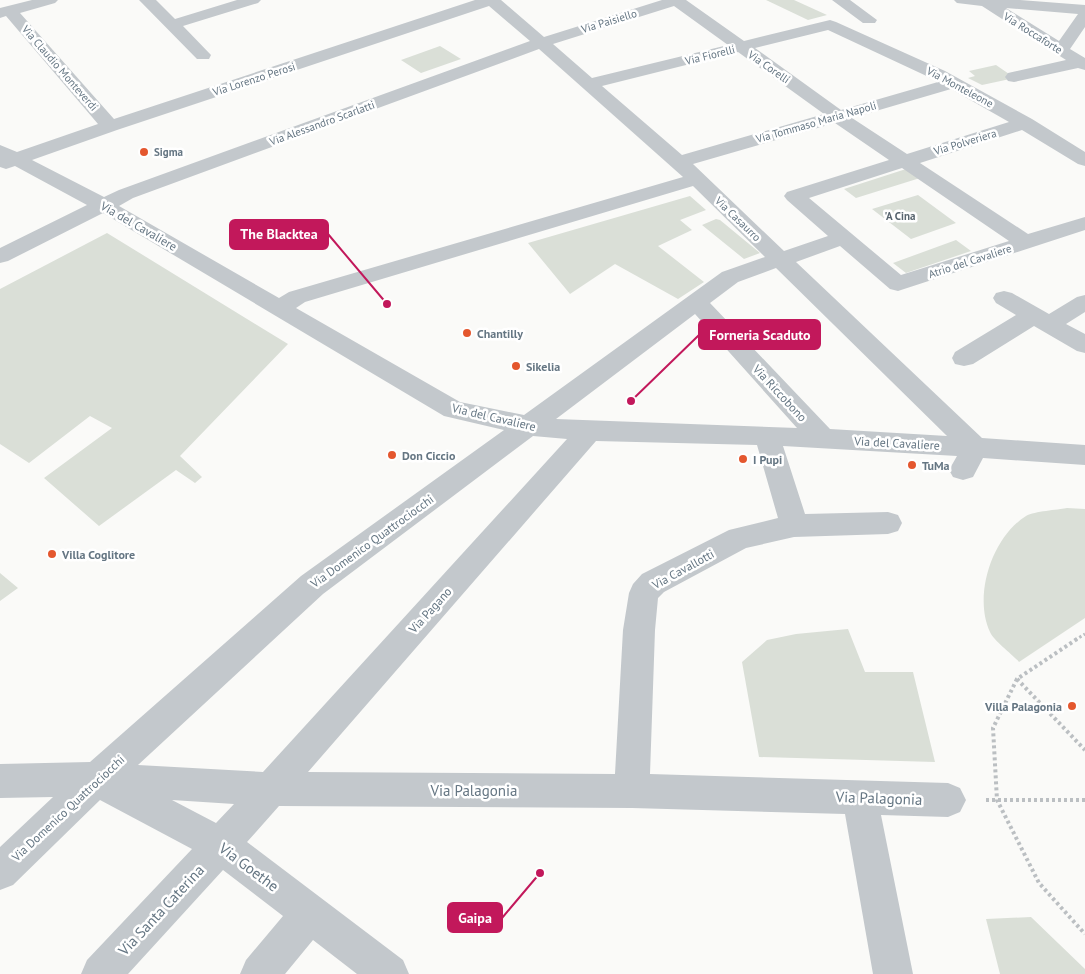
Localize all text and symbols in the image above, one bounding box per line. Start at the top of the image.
street label: Via Paisiello [579,6,639,36]
street label: Via Roccaforte [1000,9,1066,57]
street label: Via Claudio Monteverdi [18,21,101,114]
street label: Via Fiorelli [683,42,736,68]
street label: Via Corelli [744,47,793,87]
street label: Via Lorenzo Perosi [210,59,297,99]
street label: Via Monteleone [923,63,996,111]
street label: Via Alessandro Scarlatti [267,97,376,149]
street label: Via Tommaso Maria Napoli [753,98,878,146]
street label: Via Polveriera [931,126,998,158]
place label: Sigma [154,145,183,159]
marker: Sigma [138,146,150,158]
street label: Via Casaurro [711,193,764,244]
street label: Via del Cavaliere [97,198,180,254]
district label: 'A Cina [885,209,915,223]
callout: The Blacktea [230,220,328,249]
text: The Blacktea [240,225,318,243]
street label: Atrio del Cavaliere [927,241,1014,281]
callout: Forneria Scaduto [699,320,820,349]
place label: Chantilly [477,326,523,341]
text: Forneria Scaduto [709,326,811,344]
marker: Chantilly [461,327,473,339]
place label: Sikelia [526,359,560,374]
marker: Sikelia [510,360,522,372]
street label: Via Riccobono [749,361,810,425]
street label: Via del Cavaliere [450,400,537,434]
street label: Via del Cavaliere [853,433,940,453]
place label: Don Ciccio [402,448,456,463]
marker: Don Ciccio [386,449,398,461]
place label: I Pupi [753,452,782,467]
marker: I Pupi [737,453,749,465]
place label: TuMa [922,458,950,473]
marker: TuMa [906,459,918,471]
street label: Via Domenico Quattrociocchi [307,491,436,591]
street label: Via Cavallotti [649,546,717,593]
place label: Villa Coglitore [61,547,135,562]
marker: Villa Coglitore [46,548,58,560]
street label: Via Pagano [405,584,455,637]
place label: Villa Palagonia [984,699,1062,714]
marker: Villa Palagonia [1066,700,1078,712]
street label: Via Domenico Quattrociocchi [8,752,127,865]
street label: Via Palagonia [430,781,517,800]
street label: Via Palagonia [834,787,923,809]
street label: Via Goethe [215,838,283,896]
street label: Via Santa Caterina [113,861,208,960]
callout: Gaipa [448,903,502,932]
text: Gaipa [458,909,492,927]

